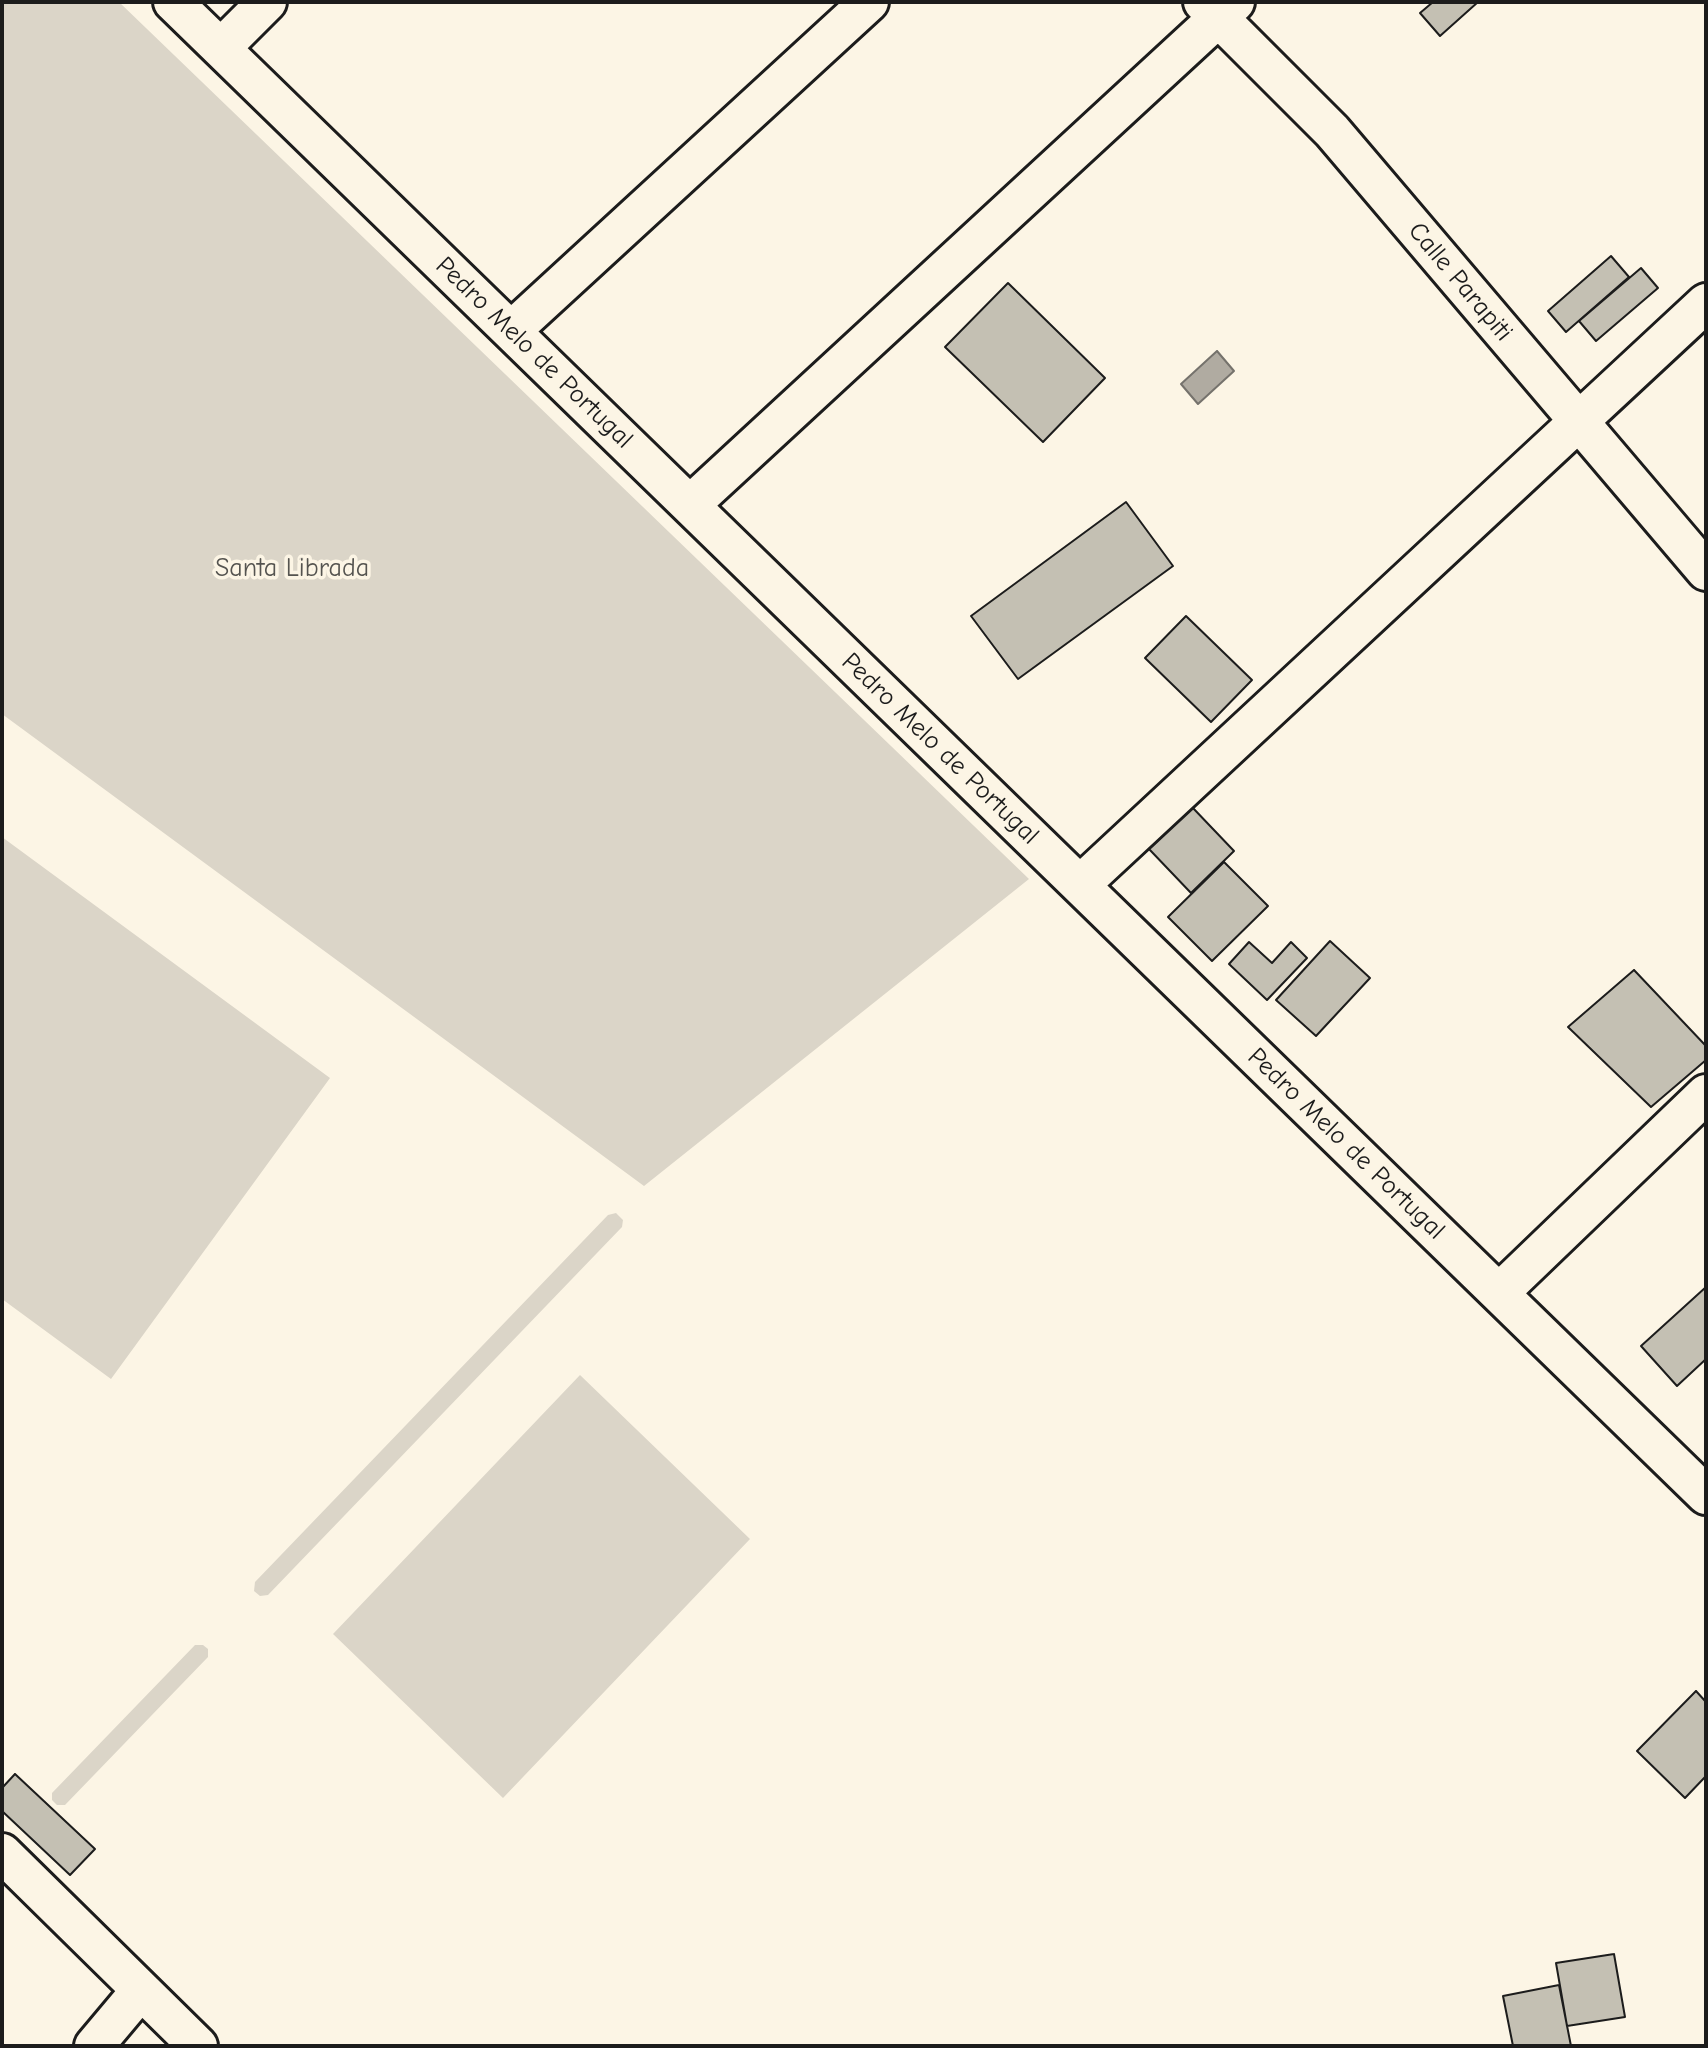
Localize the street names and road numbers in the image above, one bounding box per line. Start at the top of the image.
street label: Calle Parapiti [1401,216,1519,348]
street label: Pedro Melo de Portugal [429,251,639,455]
street label: Pedro Melo de Portugal [835,647,1045,851]
street label: Pedro Melo de Portugal [1241,1042,1451,1246]

